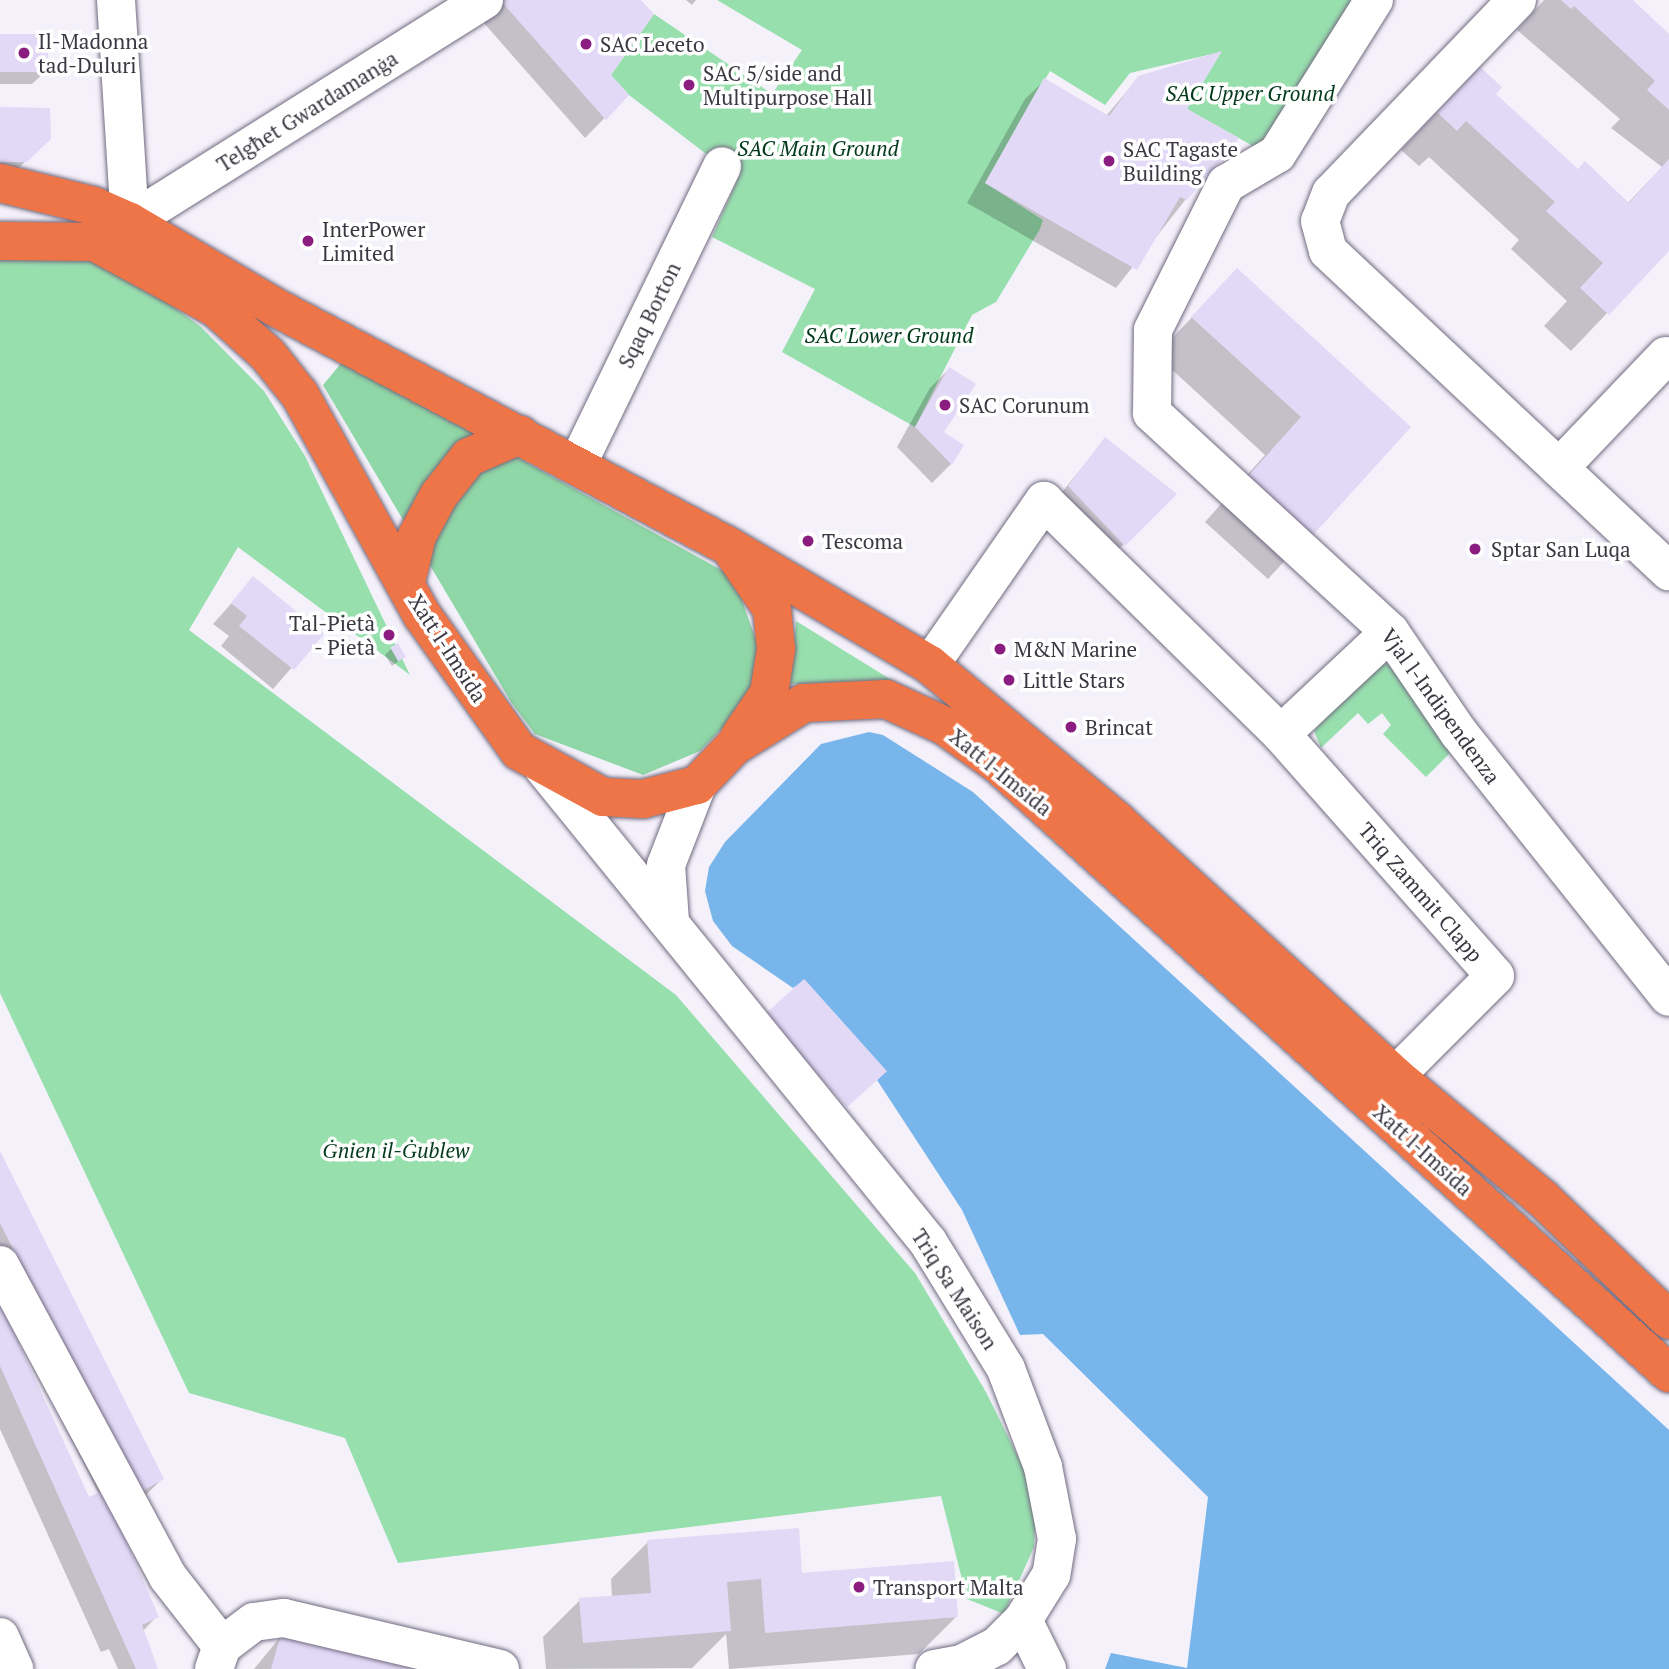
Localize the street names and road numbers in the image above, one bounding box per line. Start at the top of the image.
street label: Telgħet Gwardamanġa [212,45,402,177]
street label: Sqaq Borton [613,258,685,372]
street label: Xatt l-Imsida [404,589,492,707]
street label: Vjal l-Indipendenza [1376,623,1506,789]
street label: Xatt l-Imsida [945,723,1057,821]
street label: Triq Zammit Clapp [1354,817,1488,967]
street label: Xatt l-Imsida [1369,1099,1477,1201]
street label: Triq Sa Maison [907,1224,1003,1354]

